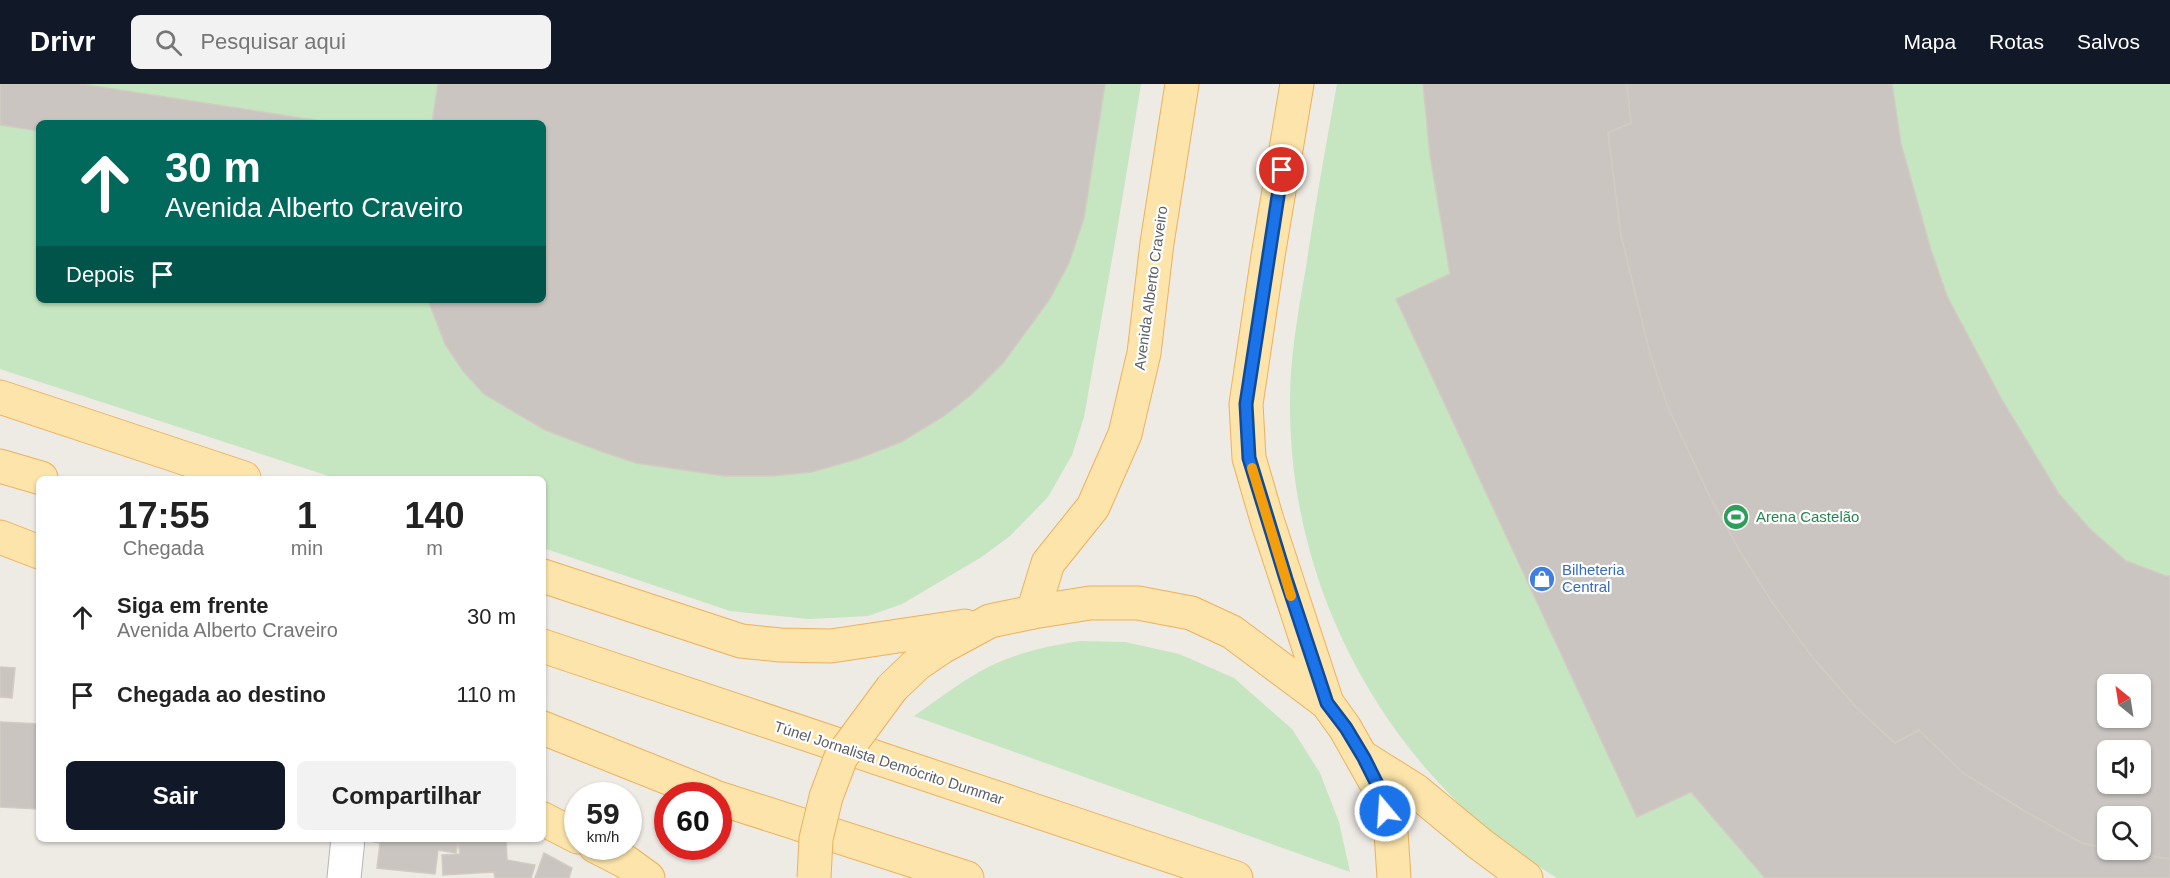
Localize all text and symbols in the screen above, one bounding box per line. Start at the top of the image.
search box [131,15,551,69]
text: Drivr [30,26,95,57]
icon: search [152,26,185,59]
text: Pesquisar aqui [200,29,346,54]
text: Mapa [1904,30,1956,53]
text: Rotas [1989,30,2044,53]
text: Salvos [2077,30,2140,53]
icon: ahead [66,144,144,222]
text: 30 m [165,144,261,191]
pin [1256,144,1307,195]
icon: arrive [1265,153,1298,186]
text: Avenida Alberto Craveiro [165,193,463,223]
street label: Avenida Alberto Craveiro [1131,205,1170,371]
icon: arrive [146,258,179,291]
text: Depois [66,262,134,287]
text: 17:55 [117,495,209,536]
text: 1 [297,495,317,536]
text: 140 [404,495,465,536]
sports icon: Arena Castelão [1721,502,1751,532]
place label: Arena Castelão [1756,508,1859,525]
text: Chegada [123,537,204,559]
text: min [291,537,323,559]
text: m [426,537,443,559]
place label: Bilheteria Central [1562,561,1625,595]
shop icon: Bilheteria Central [1527,564,1557,594]
text: Siga em frente [117,593,269,618]
icon: ahead [66,601,99,634]
text: 30 m [467,604,516,629]
text: Avenida Alberto Craveiro [117,619,338,641]
north arrow [2097,674,2151,728]
map controls [2097,674,2151,860]
icon: arrive [66,679,99,712]
text: Chegada ao destino [117,682,326,707]
text: 110 m [456,682,516,707]
street label: Túnel Jornalista Demócrito Dummar [772,717,1006,808]
button: sound [2097,740,2151,794]
button: Sair [66,761,285,830]
button: Compartilhar [297,761,516,830]
position arrow [1353,779,1417,843]
speed limit sign: 60 [654,782,732,860]
text: 59 [586,797,620,830]
button: search [2097,806,2151,860]
text: km/h [587,828,619,845]

